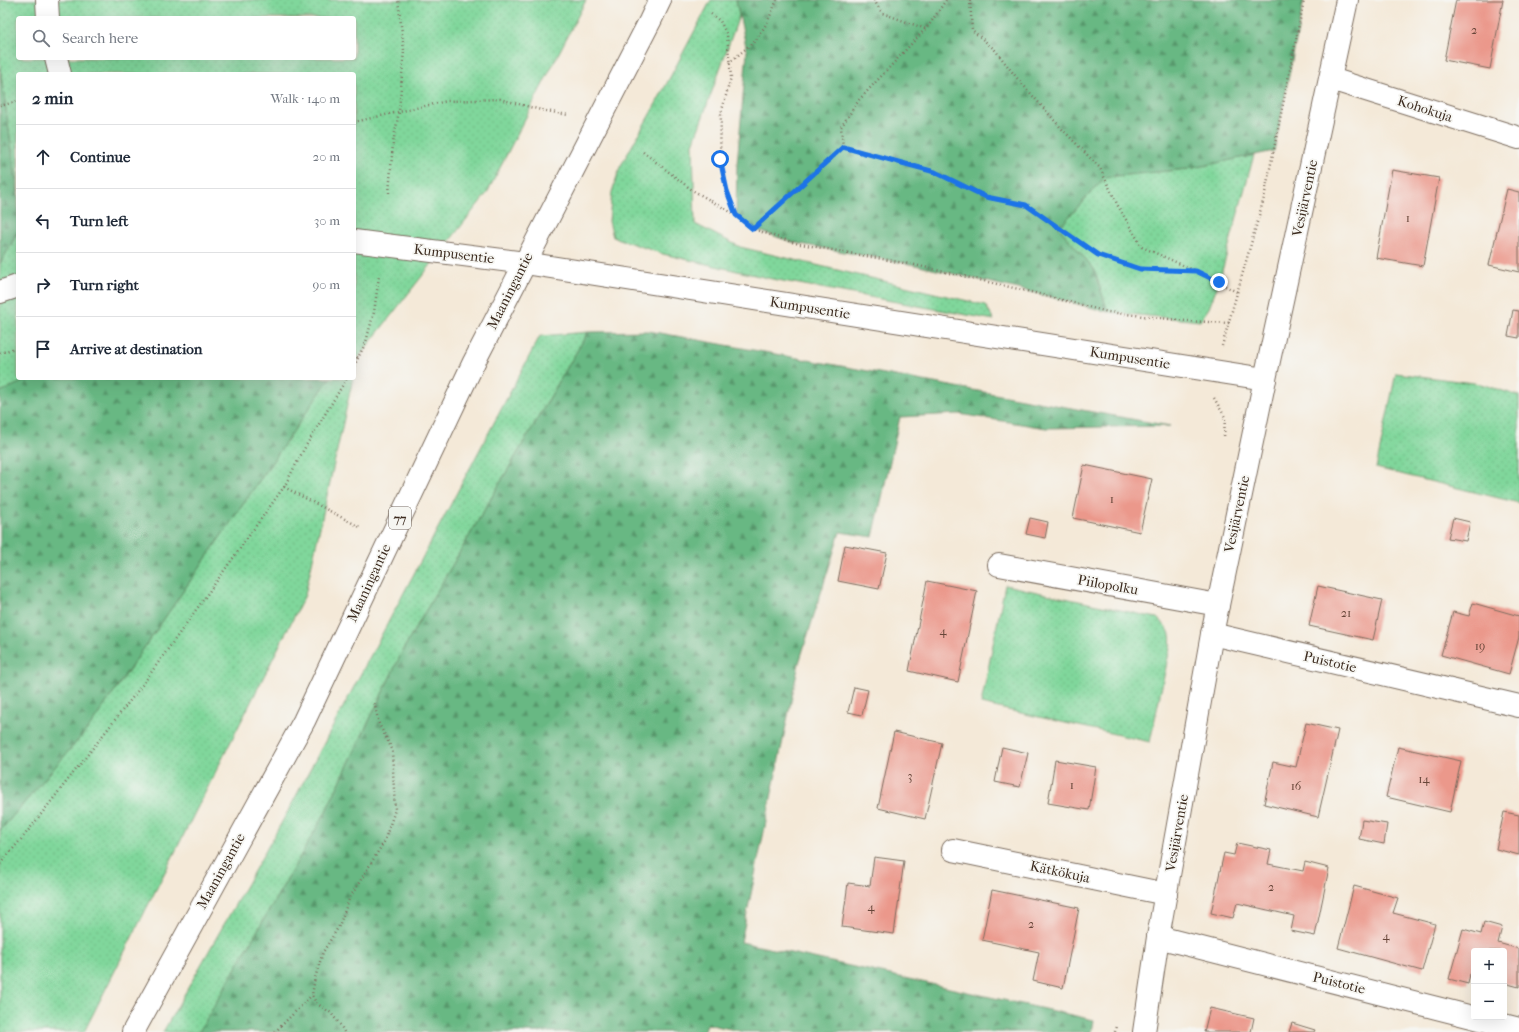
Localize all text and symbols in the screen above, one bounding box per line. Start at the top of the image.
search box [16,16,356,60]
house number: 2 [1471,23,1477,37]
icon: search [30,27,52,49]
text: Search here [62,29,138,47]
text: 2 min [32,88,73,108]
text: Walk · 140 m [271,91,340,106]
street label: Kohokuja [1395,92,1455,126]
icon: ahead [32,146,54,168]
text: Continue [70,148,130,166]
text: 20 m [313,149,340,164]
route start [711,150,729,168]
street label: Vesijärventie [1288,158,1321,239]
icon: left [32,210,54,232]
house number: 1 [1406,211,1410,225]
text: Turn left [70,212,128,230]
text: 30 m [314,213,340,228]
street label: Kumpusentie [413,241,495,267]
street label: Maaningantie [483,250,537,332]
route end [1210,273,1228,291]
icon: right [32,274,54,296]
text: Turn right [70,276,139,294]
text: 90 m [312,277,340,292]
street label: Kumpusentie [769,293,851,323]
icon: arrive [32,338,54,360]
text: Arrive at destination [70,340,202,358]
street label: Kumpusentie [1089,343,1171,373]
street label: Vesijärventie [1220,474,1253,555]
house number: 1 [1110,492,1114,506]
road number: 77 [389,507,411,529]
street label: Maaningantie [344,541,395,625]
street label: Piilopolku [1076,571,1140,599]
house number: 21 [1341,606,1351,620]
house number: 4 [939,624,947,638]
house number: 19 [1475,639,1485,653]
street label: Puistotie [1302,648,1358,676]
house number: 3 [908,769,913,783]
house number: 14 [1418,772,1431,786]
house number: 1 [1070,778,1074,792]
house number: 16 [1291,779,1302,793]
street label: Vesijärventie [1162,793,1192,874]
street label: Maaningantie [193,830,249,912]
street label: Kätkökuja [1028,857,1092,887]
house number: 2 [1268,880,1274,894]
house number: 4 [867,900,875,914]
house number: 2 [1028,917,1034,931]
house number: 4 [1382,929,1390,943]
map controls [1471,948,1507,1020]
button: + [1471,948,1507,984]
street label: Puistotie [1311,968,1367,998]
button: − [1471,984,1507,1020]

